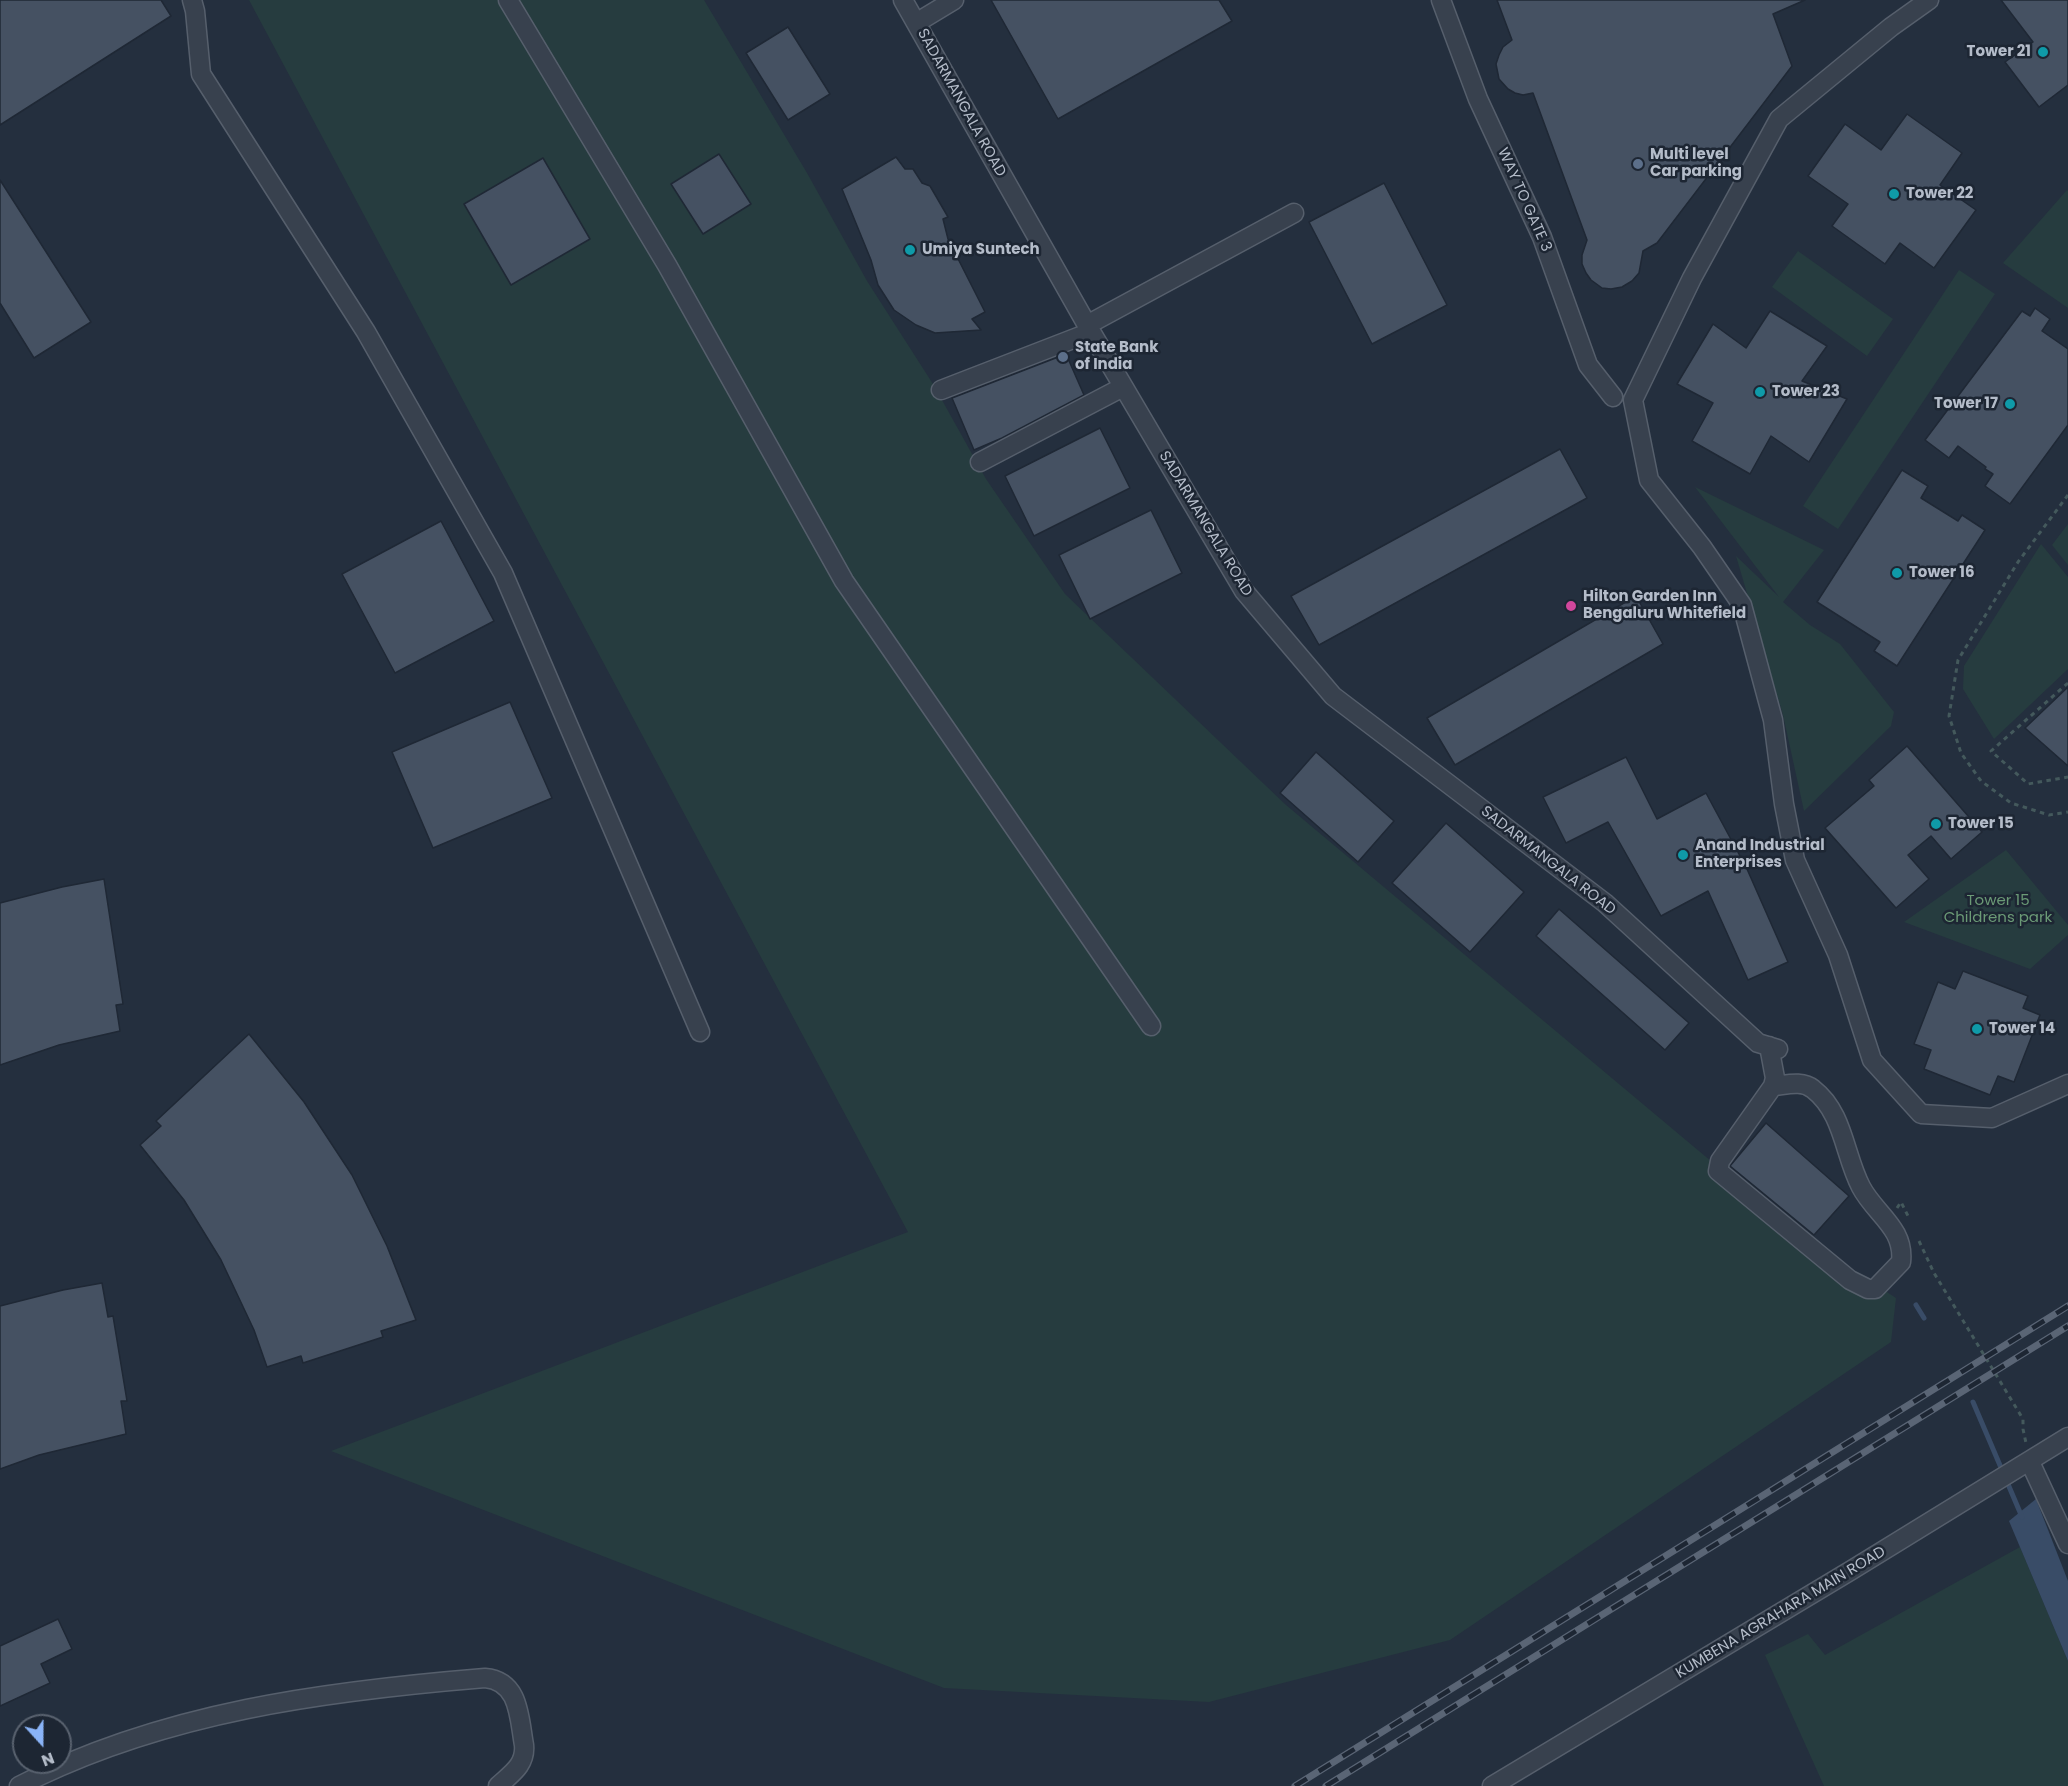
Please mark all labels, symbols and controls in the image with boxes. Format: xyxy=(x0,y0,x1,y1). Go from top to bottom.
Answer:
street label: SADARMANGALA ROAD xyxy=(913,26,1009,180)
place label: Tower 21 xyxy=(1967,43,2031,61)
marker: Tower 21 xyxy=(2036,45,2050,59)
street label: WAY TO GATE 3 xyxy=(1493,145,1555,255)
place label: Multi level Car parking xyxy=(1650,146,1742,181)
marker: Multi level Car parking xyxy=(1631,157,1645,171)
place label: Tower 22 xyxy=(1906,185,1973,203)
marker: Tower 22 xyxy=(1887,187,1901,201)
place label: Umiya Suntech xyxy=(922,241,1040,259)
marker: Umiya Suntech xyxy=(903,243,917,257)
place label: State Bank of India xyxy=(1075,339,1158,374)
marker: State Bank of India xyxy=(1056,350,1070,364)
place label: Tower 23 xyxy=(1772,383,1840,401)
marker: Tower 23 xyxy=(1753,385,1767,399)
place label: Tower 17 xyxy=(1934,395,1998,413)
marker: Tower 17 xyxy=(2003,397,2017,411)
street label: SADARMANGALA ROAD xyxy=(1154,448,1256,600)
place label: Tower 16 xyxy=(1909,564,1974,582)
marker: Tower 16 xyxy=(1890,566,1904,580)
place label: Hilton Garden Inn Bengaluru Whitefield xyxy=(1583,588,1746,623)
marker: Hilton Garden Inn Bengaluru Whitefield xyxy=(1564,599,1578,613)
street label: SADARMANGALA ROAD xyxy=(1477,803,1619,919)
place label: Tower 15 xyxy=(1948,815,2014,833)
marker: Tower 15 xyxy=(1929,817,1943,831)
place label: Anand Industrial Enterprises xyxy=(1695,837,1825,872)
marker: Anand Industrial Enterprises xyxy=(1676,848,1690,862)
park label: Tower 15 Childrens park xyxy=(1944,892,2052,927)
place label: Tower 14 xyxy=(1989,1020,2055,1038)
marker: Tower 14 xyxy=(1970,1022,1984,1036)
street label: KUMBENA AGRAHARA MAIN ROAD xyxy=(1673,1543,1889,1683)
north arrow xyxy=(12,1714,72,1774)
text: N xyxy=(38,1747,58,1772)

